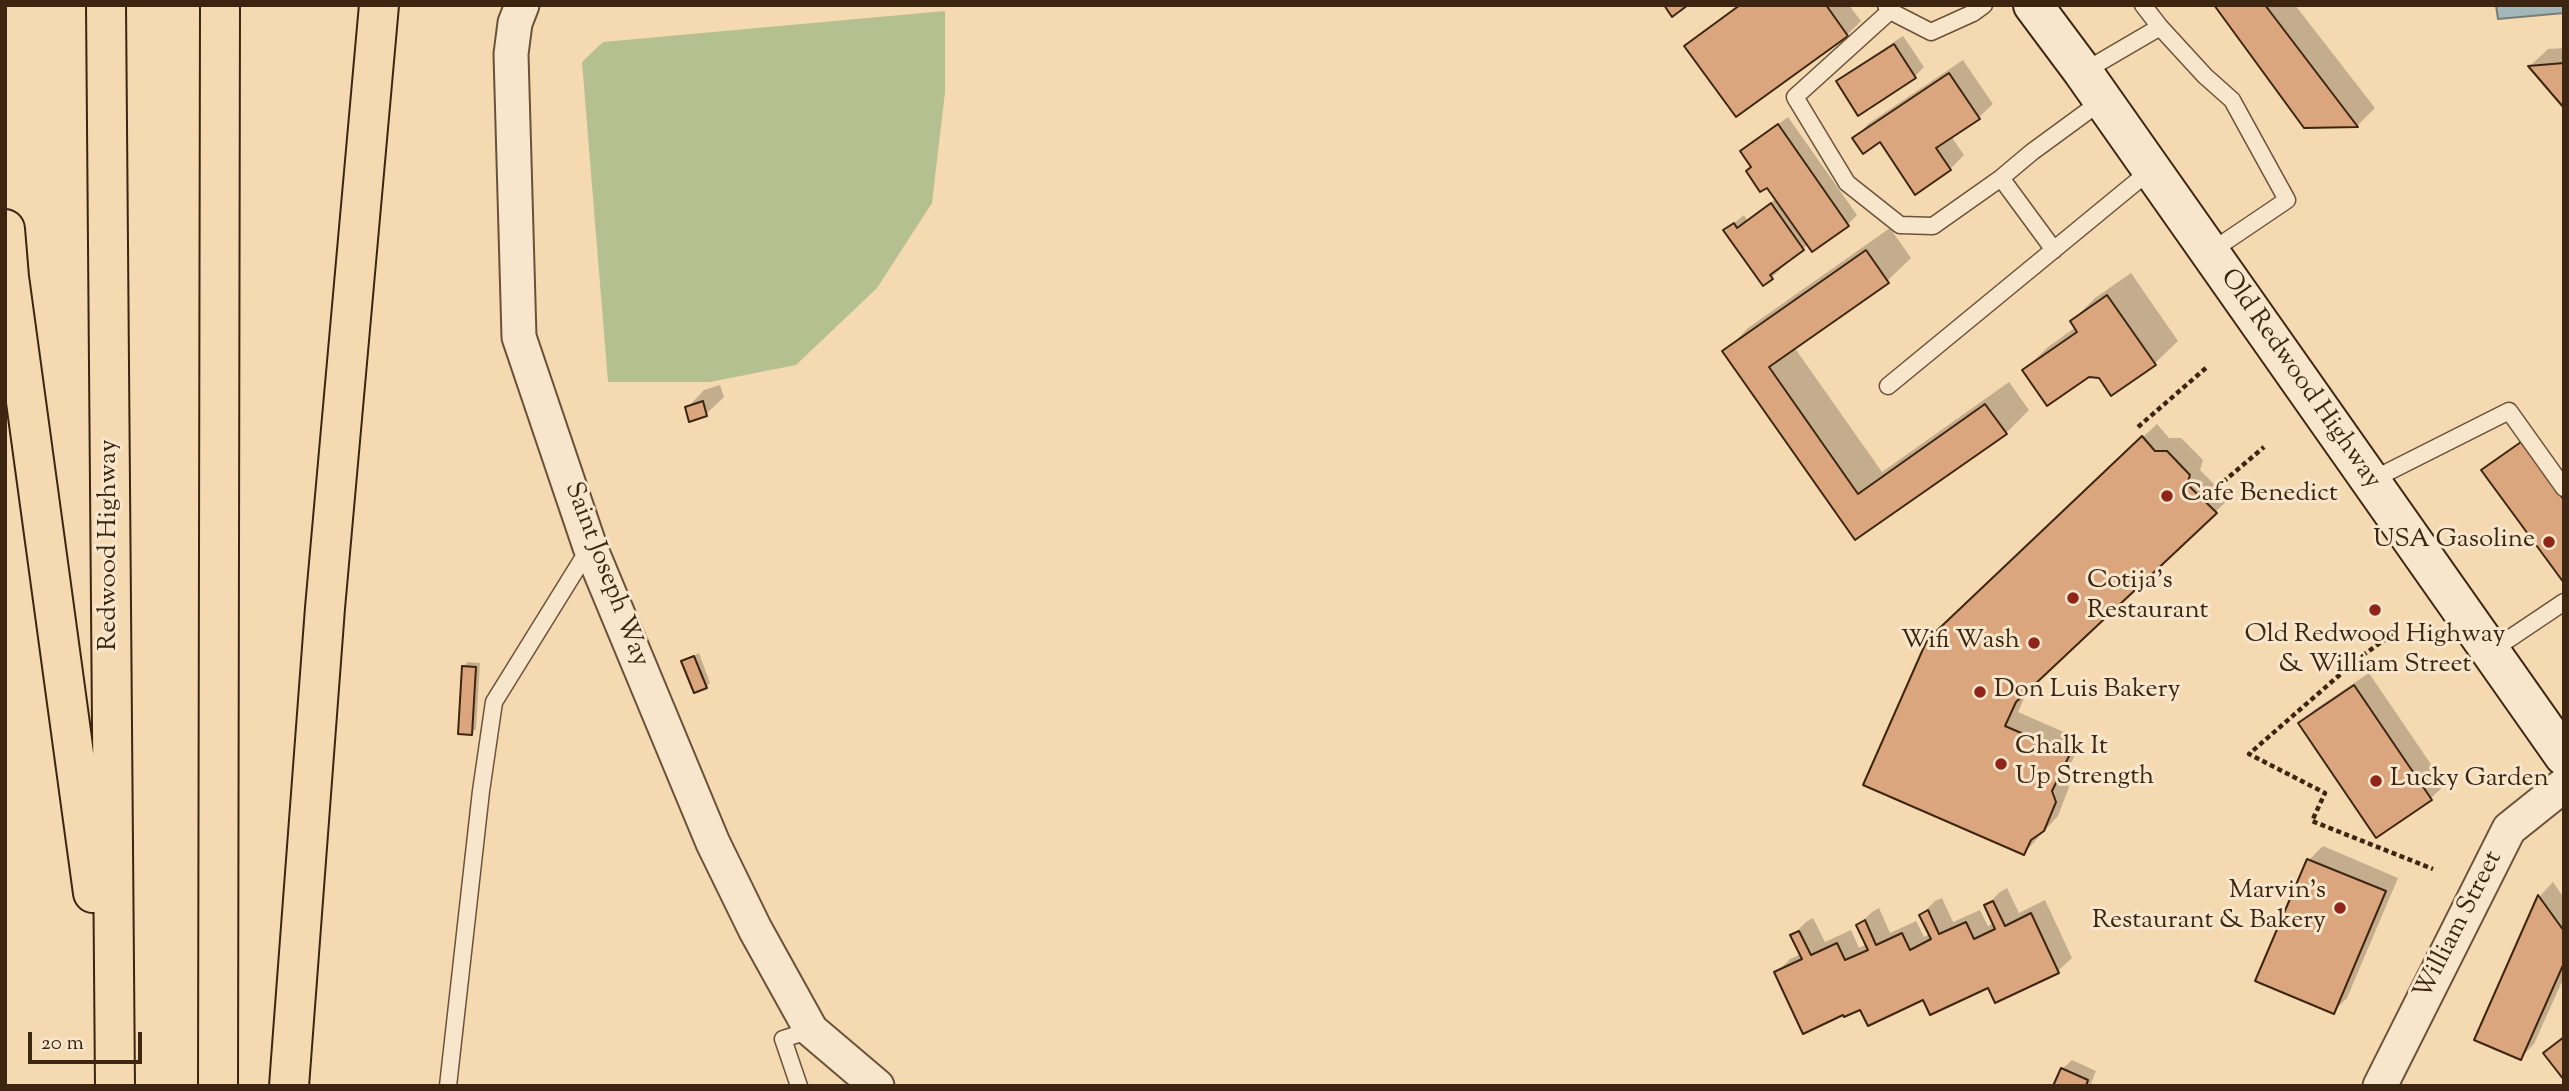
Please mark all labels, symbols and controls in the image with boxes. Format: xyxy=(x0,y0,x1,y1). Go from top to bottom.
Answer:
street label: Old Redwood Highway xyxy=(2211,264,2387,496)
street label: Redwood Highway xyxy=(95,439,127,651)
street label: Saint Joseph Way xyxy=(555,478,655,672)
place label: Cafe Benedict xyxy=(2181,480,2338,512)
marker: Cafe Benedict xyxy=(2159,488,2175,504)
place label: USA Gasoline xyxy=(2373,526,2535,558)
marker: USA Gasoline xyxy=(2541,534,2557,550)
place label: Cotija's Restaurant xyxy=(2087,567,2208,628)
marker: Cotija's Restaurant xyxy=(2065,590,2081,606)
marker: Old Redwood Highway & William Street xyxy=(2367,602,2383,618)
place label: Old Redwood Highway & William Street xyxy=(2245,621,2505,682)
place label: Wifi Wash xyxy=(1901,627,2020,659)
marker: Wifi Wash xyxy=(2026,635,2042,651)
place label: Don Luis Bakery xyxy=(1994,676,2180,708)
marker: Don Luis Bakery xyxy=(1972,684,1988,700)
place label: Chalk It Up Strength xyxy=(2015,733,2154,794)
marker: Chalk It Up Strength xyxy=(1993,756,2009,772)
place label: Lucky Garden xyxy=(2390,765,2549,797)
marker: Lucky Garden xyxy=(2368,773,2384,789)
street label: William Street xyxy=(2409,846,2511,1006)
place label: Marvin's Restaurant & Bakery xyxy=(2092,877,2326,938)
marker: Marvin's Restaurant & Bakery xyxy=(2332,900,2348,916)
scale bar xyxy=(32,1018,145,1062)
text: 20 m xyxy=(41,1029,84,1059)

